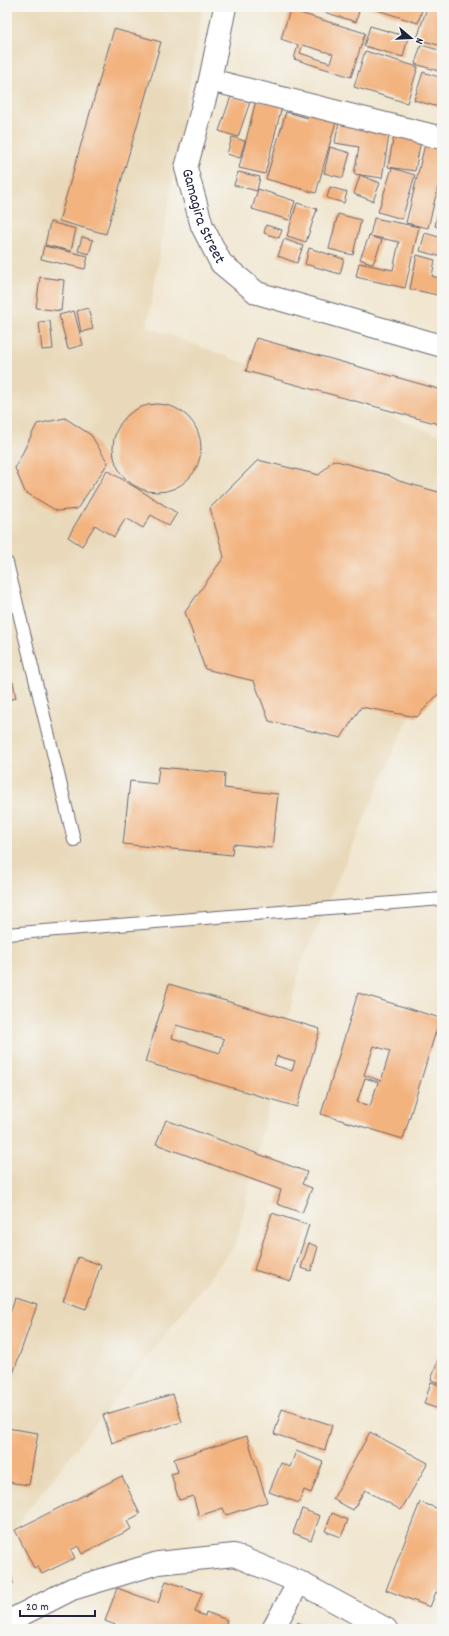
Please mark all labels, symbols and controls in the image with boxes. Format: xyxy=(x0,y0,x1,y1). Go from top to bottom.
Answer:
north arrow xyxy=(391,18,431,58)
text: N xyxy=(410,35,427,46)
street label: Gamagira Street xyxy=(175,166,231,268)
scale bar xyxy=(20,1592,95,1618)
text: 20 m xyxy=(26,1599,49,1616)

